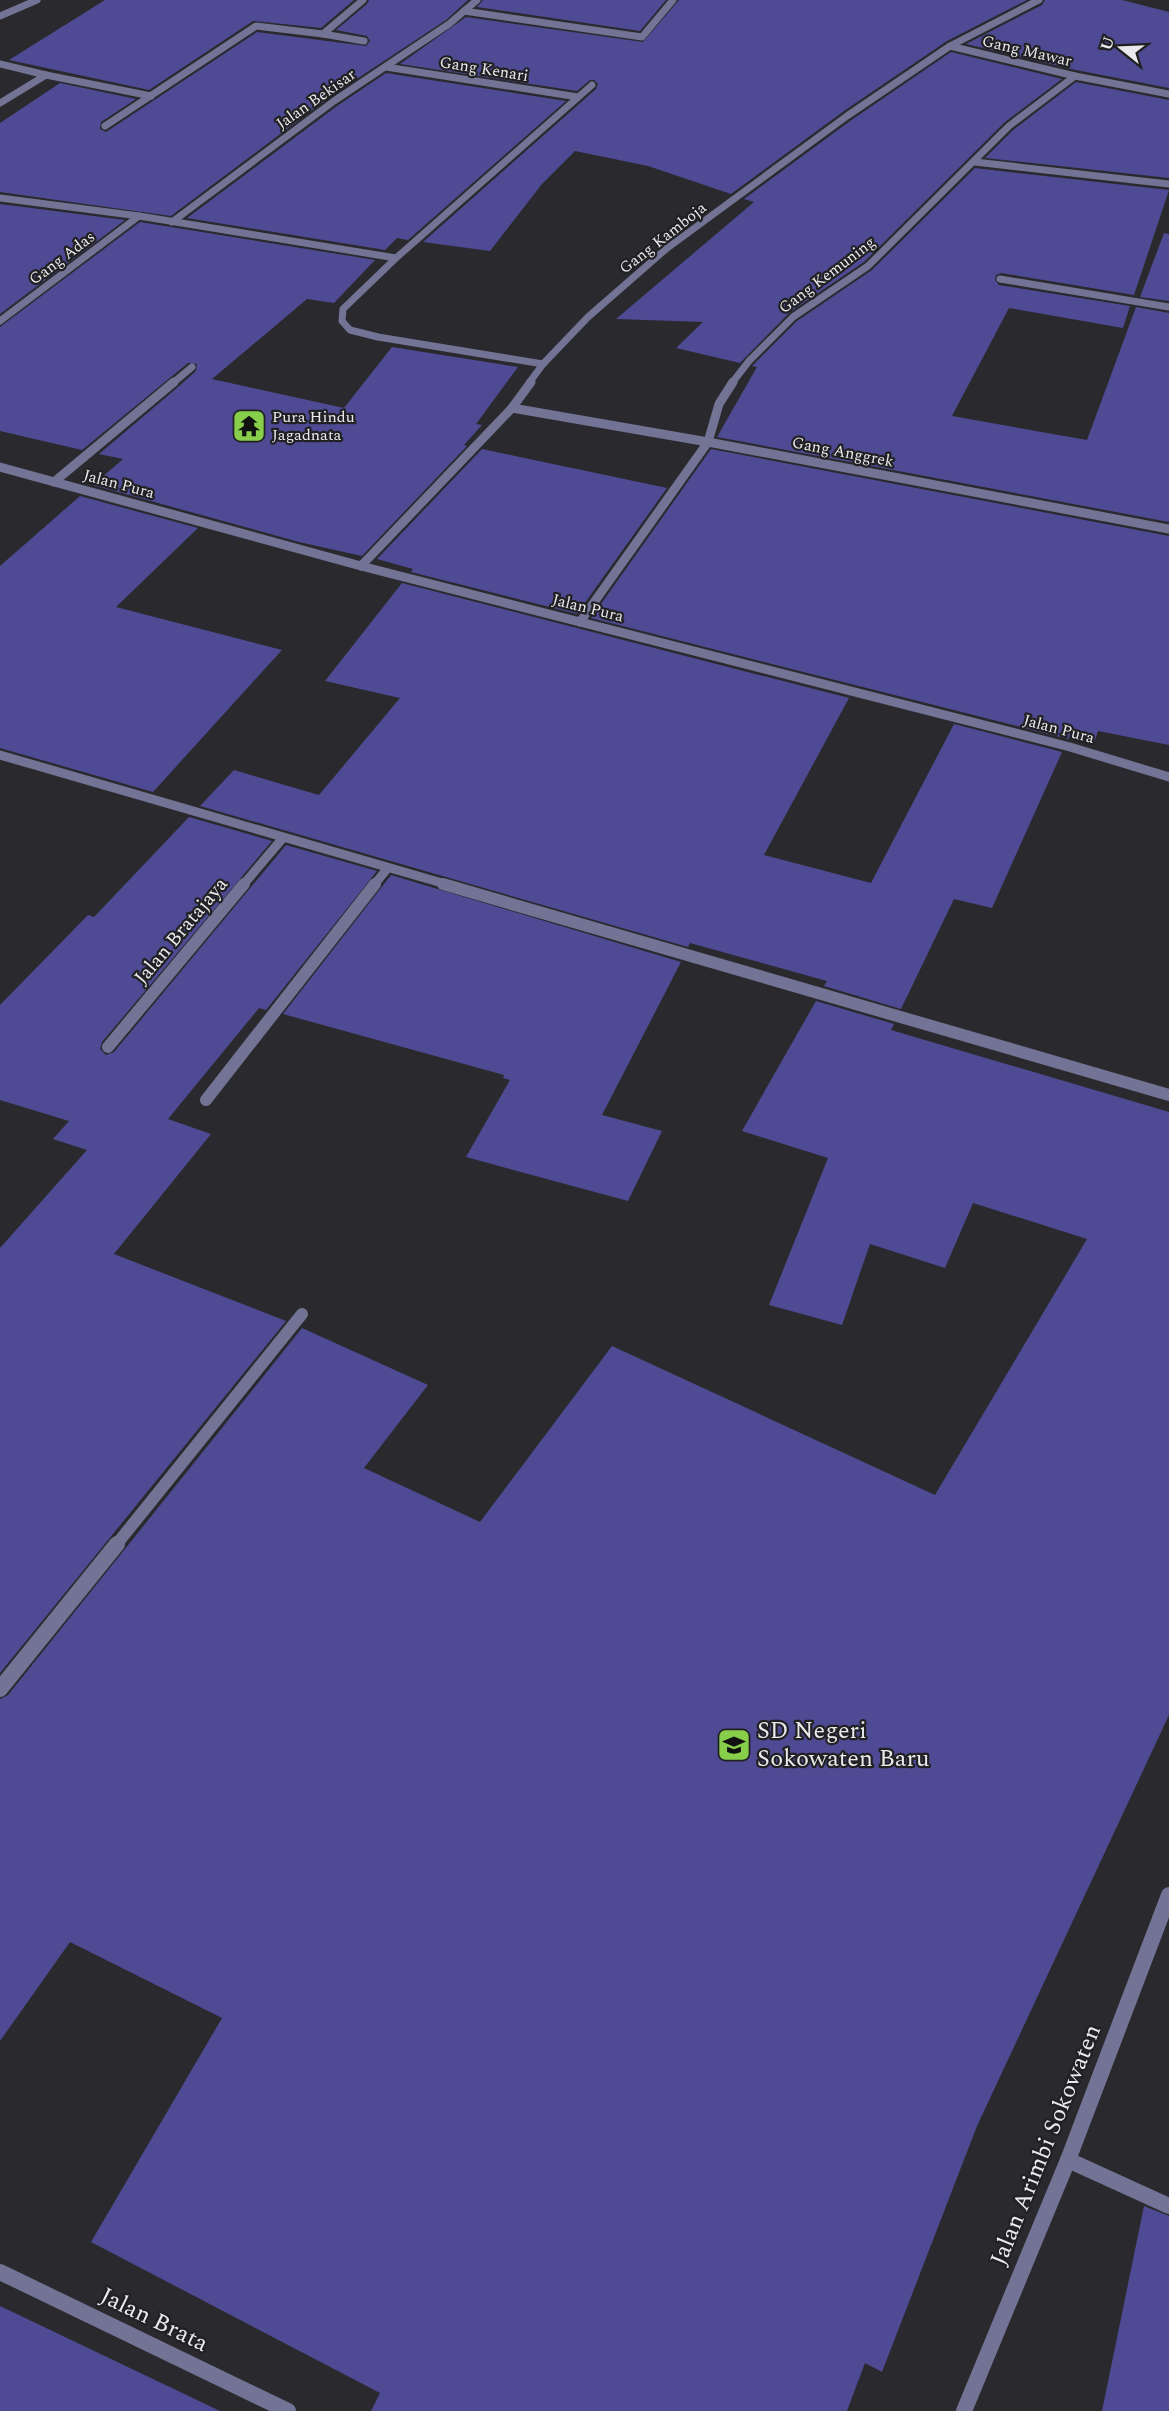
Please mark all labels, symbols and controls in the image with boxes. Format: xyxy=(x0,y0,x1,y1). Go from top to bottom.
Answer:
north arrow xyxy=(1091,18,1151,78)
street label: Gang Mawar xyxy=(980,29,1074,73)
text: U xyxy=(1094,34,1121,54)
street label: Gang Kenari xyxy=(438,50,530,88)
street label: Jalan Bekisar xyxy=(271,63,361,135)
street label: Gang Kamboja xyxy=(614,196,712,280)
street label: Gang Adas xyxy=(24,225,100,291)
street label: Gang Kemuning xyxy=(773,231,881,319)
place label: Pura Hindu Jagadnata xyxy=(272,405,355,447)
temple icon: Pura Hindu Jagadnata xyxy=(231,408,267,444)
street label: Gang Anggrek xyxy=(790,430,896,474)
street label: Jalan Pura xyxy=(81,463,157,505)
street label: Jalan Pura xyxy=(550,588,626,628)
street label: Jalan Pura xyxy=(1021,708,1097,750)
street label: Jalan Bratajaya xyxy=(127,870,235,991)
place label: SD Negeri Sokowaten Baru xyxy=(757,1713,929,1777)
school or university icon: SD Negeri Sokowaten Baru xyxy=(716,1727,752,1763)
street label: Jalan Arimbi Sokowaten xyxy=(981,2019,1111,2271)
street label: Jalan Brata xyxy=(94,2278,215,2362)

